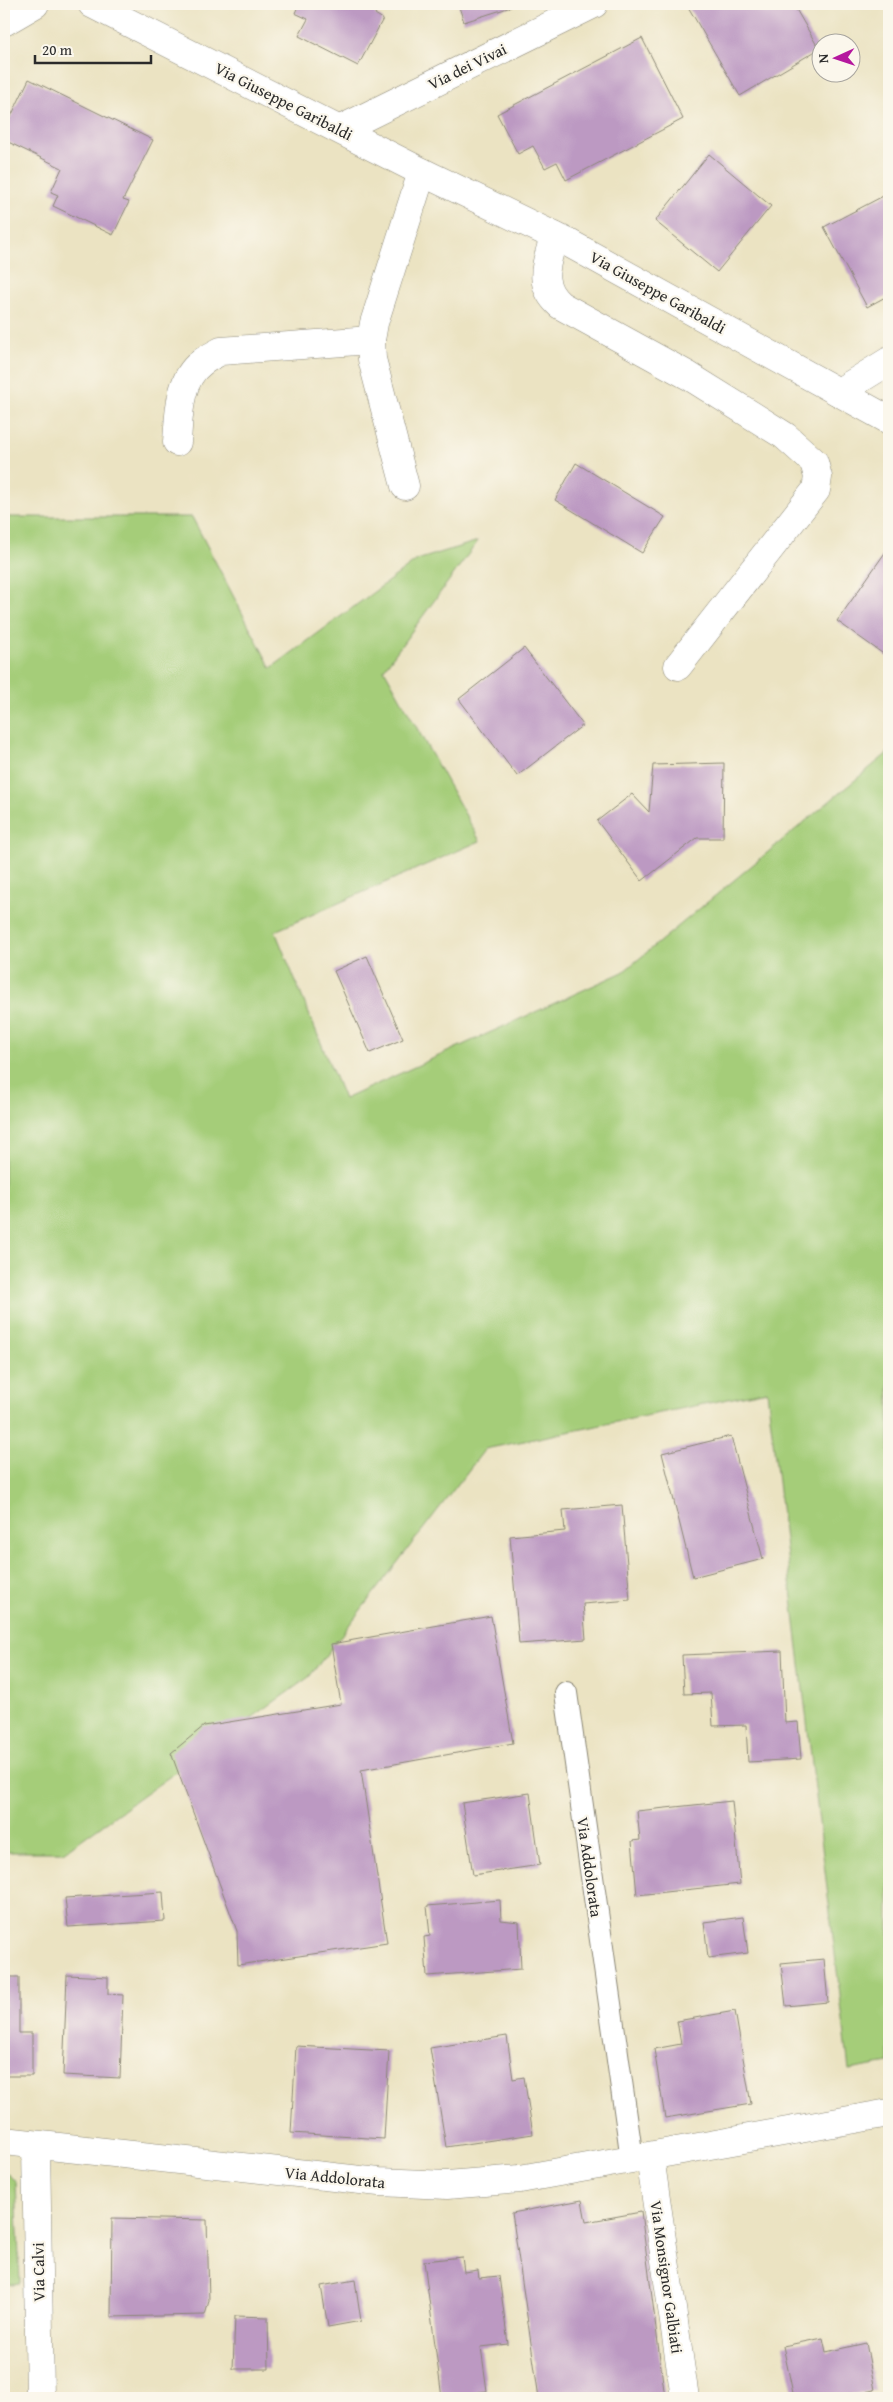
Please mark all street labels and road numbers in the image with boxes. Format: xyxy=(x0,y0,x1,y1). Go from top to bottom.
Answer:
street label: Via dei Vivai xyxy=(424,36,511,95)
street label: Via Giuseppe Garibaldi xyxy=(211,56,358,146)
street label: Via Giuseppe Garibaldi xyxy=(586,245,731,340)
street label: Via Addolorata xyxy=(571,1815,609,1919)
street label: Via Addolorata xyxy=(284,2160,387,2194)
street label: Via Monsignor Galbiati xyxy=(644,2199,690,2356)
street label: Via Calvi xyxy=(25,2242,51,2302)

